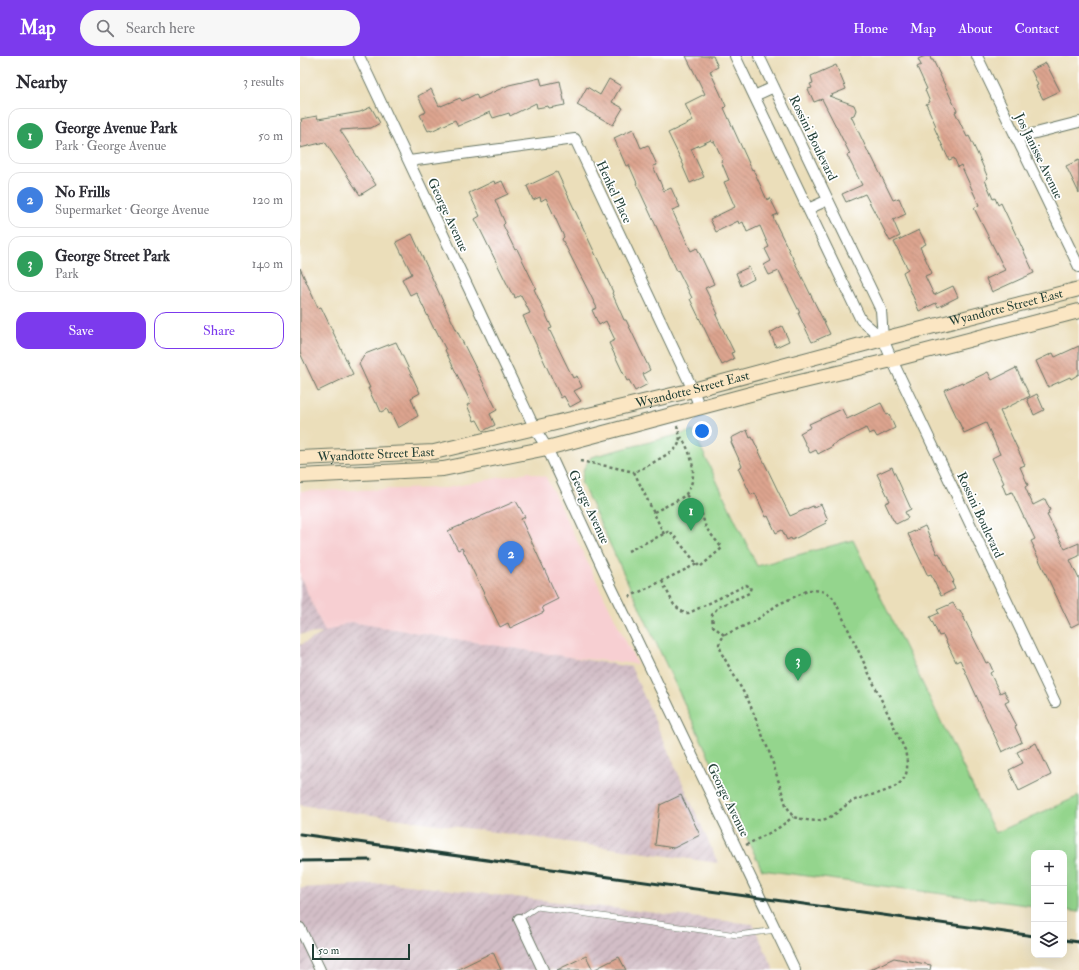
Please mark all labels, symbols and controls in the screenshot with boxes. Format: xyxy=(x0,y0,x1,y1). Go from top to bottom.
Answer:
search box xyxy=(80,10,360,46)
text: Map xyxy=(20,16,56,40)
icon: search xyxy=(94,17,116,39)
text: Search here xyxy=(126,19,195,38)
text: Home xyxy=(853,20,888,37)
text: Map xyxy=(910,20,936,37)
text: About xyxy=(958,20,992,37)
text: Contact xyxy=(1014,20,1059,37)
text: Nearby xyxy=(16,72,67,93)
text: 3 results xyxy=(243,74,284,90)
street label: Rossini Boulevard xyxy=(785,93,841,184)
street label: Jos Janisse Avenue xyxy=(1011,109,1067,202)
text: George Avenue Park xyxy=(55,119,177,138)
text: 1 xyxy=(28,128,32,144)
text: 50 m xyxy=(258,128,283,144)
text: Park · George Avenue xyxy=(55,138,166,154)
street label: Henkel Place xyxy=(593,158,636,226)
street label: George Avenue xyxy=(424,176,472,255)
text: No Frills xyxy=(55,183,110,202)
text: 2 xyxy=(27,192,33,208)
text: 120 m xyxy=(252,192,283,208)
text: Supermarket · George Avenue xyxy=(55,202,209,218)
text: George Street Park xyxy=(55,247,170,266)
text: 3 xyxy=(28,256,33,272)
text: 140 m xyxy=(252,256,283,272)
text: Park xyxy=(55,266,79,282)
street label: Wyandotte Street East xyxy=(946,285,1065,330)
button: Save xyxy=(16,312,146,349)
button: Share xyxy=(154,312,284,349)
street label: Wyandotte Street East xyxy=(633,367,751,412)
your location xyxy=(692,421,712,441)
street label: Wyandotte Street East xyxy=(316,444,435,466)
street label: George Avenue xyxy=(565,468,613,547)
street label: Rossini Boulevard xyxy=(953,469,1007,561)
pin: 1 xyxy=(678,498,704,531)
pin: 2 xyxy=(498,541,524,574)
pin: 3 xyxy=(785,648,811,681)
street label: George Avenue xyxy=(703,761,753,840)
map controls xyxy=(1031,850,1067,958)
button: + xyxy=(1031,850,1067,886)
button: − xyxy=(1031,886,1067,922)
button: layers xyxy=(1031,922,1067,958)
scale bar xyxy=(312,942,410,961)
text: 50 m xyxy=(318,944,339,957)

